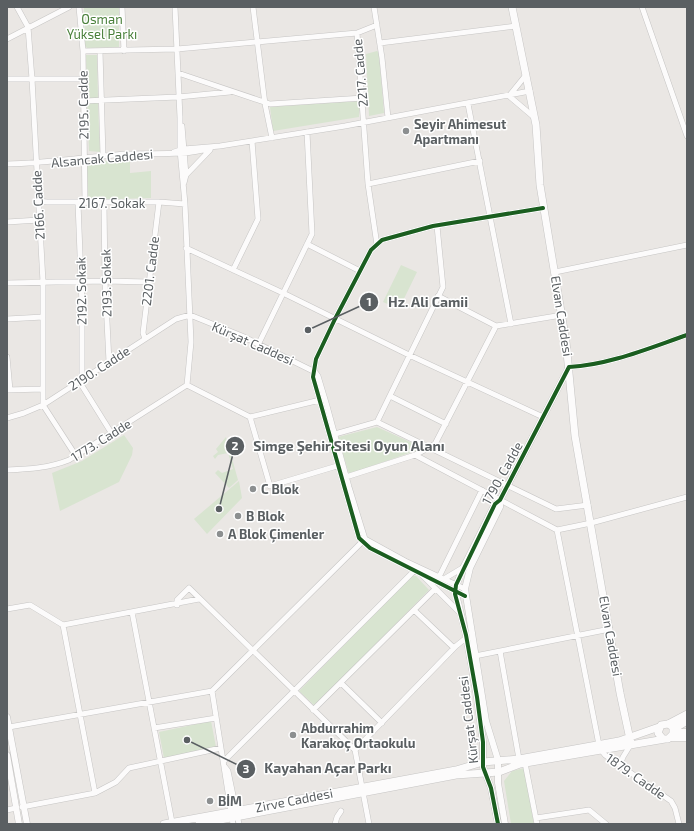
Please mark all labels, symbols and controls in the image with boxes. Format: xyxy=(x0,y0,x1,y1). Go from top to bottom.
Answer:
park label: Osman Yüksel Parkı xyxy=(67,11,137,42)
street label: 2217. Cadde xyxy=(349,38,371,108)
street label: 2195. Cadde xyxy=(74,70,92,140)
place label: Seyir Ahimesut Apartmanı xyxy=(414,116,507,147)
marker: Seyir Ahimesut Apartmanı xyxy=(401,126,411,136)
street label: Alsancak Caddesi xyxy=(50,146,154,170)
street label: 2166. Cadde xyxy=(28,170,48,240)
street label: 2167. Sokak xyxy=(79,195,146,211)
street label: 2201. Cadde xyxy=(138,235,162,307)
street label: 2193. Sokak xyxy=(97,248,115,317)
street label: 2192. Sokak xyxy=(72,256,90,325)
street label: Elvan Caddesi xyxy=(548,274,576,358)
callout: Hz. Ali Camii xyxy=(359,289,476,315)
text: Hz. Ali Camii xyxy=(388,293,468,310)
text: 1 xyxy=(366,294,372,308)
street label: Kürşat Caddesi xyxy=(209,318,296,369)
street label: 2190. Cadde xyxy=(65,342,133,394)
street label: 1773. Cadde xyxy=(68,415,134,465)
callout: Simge Şehir Sitesi Oyun Alanı xyxy=(225,433,453,459)
text: Simge Şehir Sitesi Oyun Alanı xyxy=(253,437,445,455)
text: 2 xyxy=(232,438,239,452)
street label: 1790. Cadde xyxy=(478,439,526,507)
place label: C Blok xyxy=(261,481,300,497)
marker: C Blok xyxy=(248,484,258,494)
place label: B Blok xyxy=(246,508,285,524)
marker: B Blok xyxy=(233,511,243,521)
place label: A Blok Çimenler xyxy=(228,526,325,543)
marker: A Blok Çimenler xyxy=(215,529,225,539)
street label: Elvan Caddesi xyxy=(596,594,626,678)
street label: Kürşat Caddesi xyxy=(455,675,482,765)
place label: Abdurrahim Karakoç Ortaokulu xyxy=(301,720,416,752)
marker: Abdurrahim Karakoç Ortaokulu xyxy=(288,730,298,740)
street label: 1879. Cadde xyxy=(603,750,669,802)
callout: Kayahan Açar Parkı xyxy=(236,756,400,782)
text: Kayahan Açar Parkı xyxy=(264,759,392,777)
text: 3 xyxy=(243,761,250,775)
street label: Zirve Caddesi xyxy=(254,785,334,815)
place label: BİM xyxy=(218,793,242,809)
marker: BİM xyxy=(205,796,215,806)

